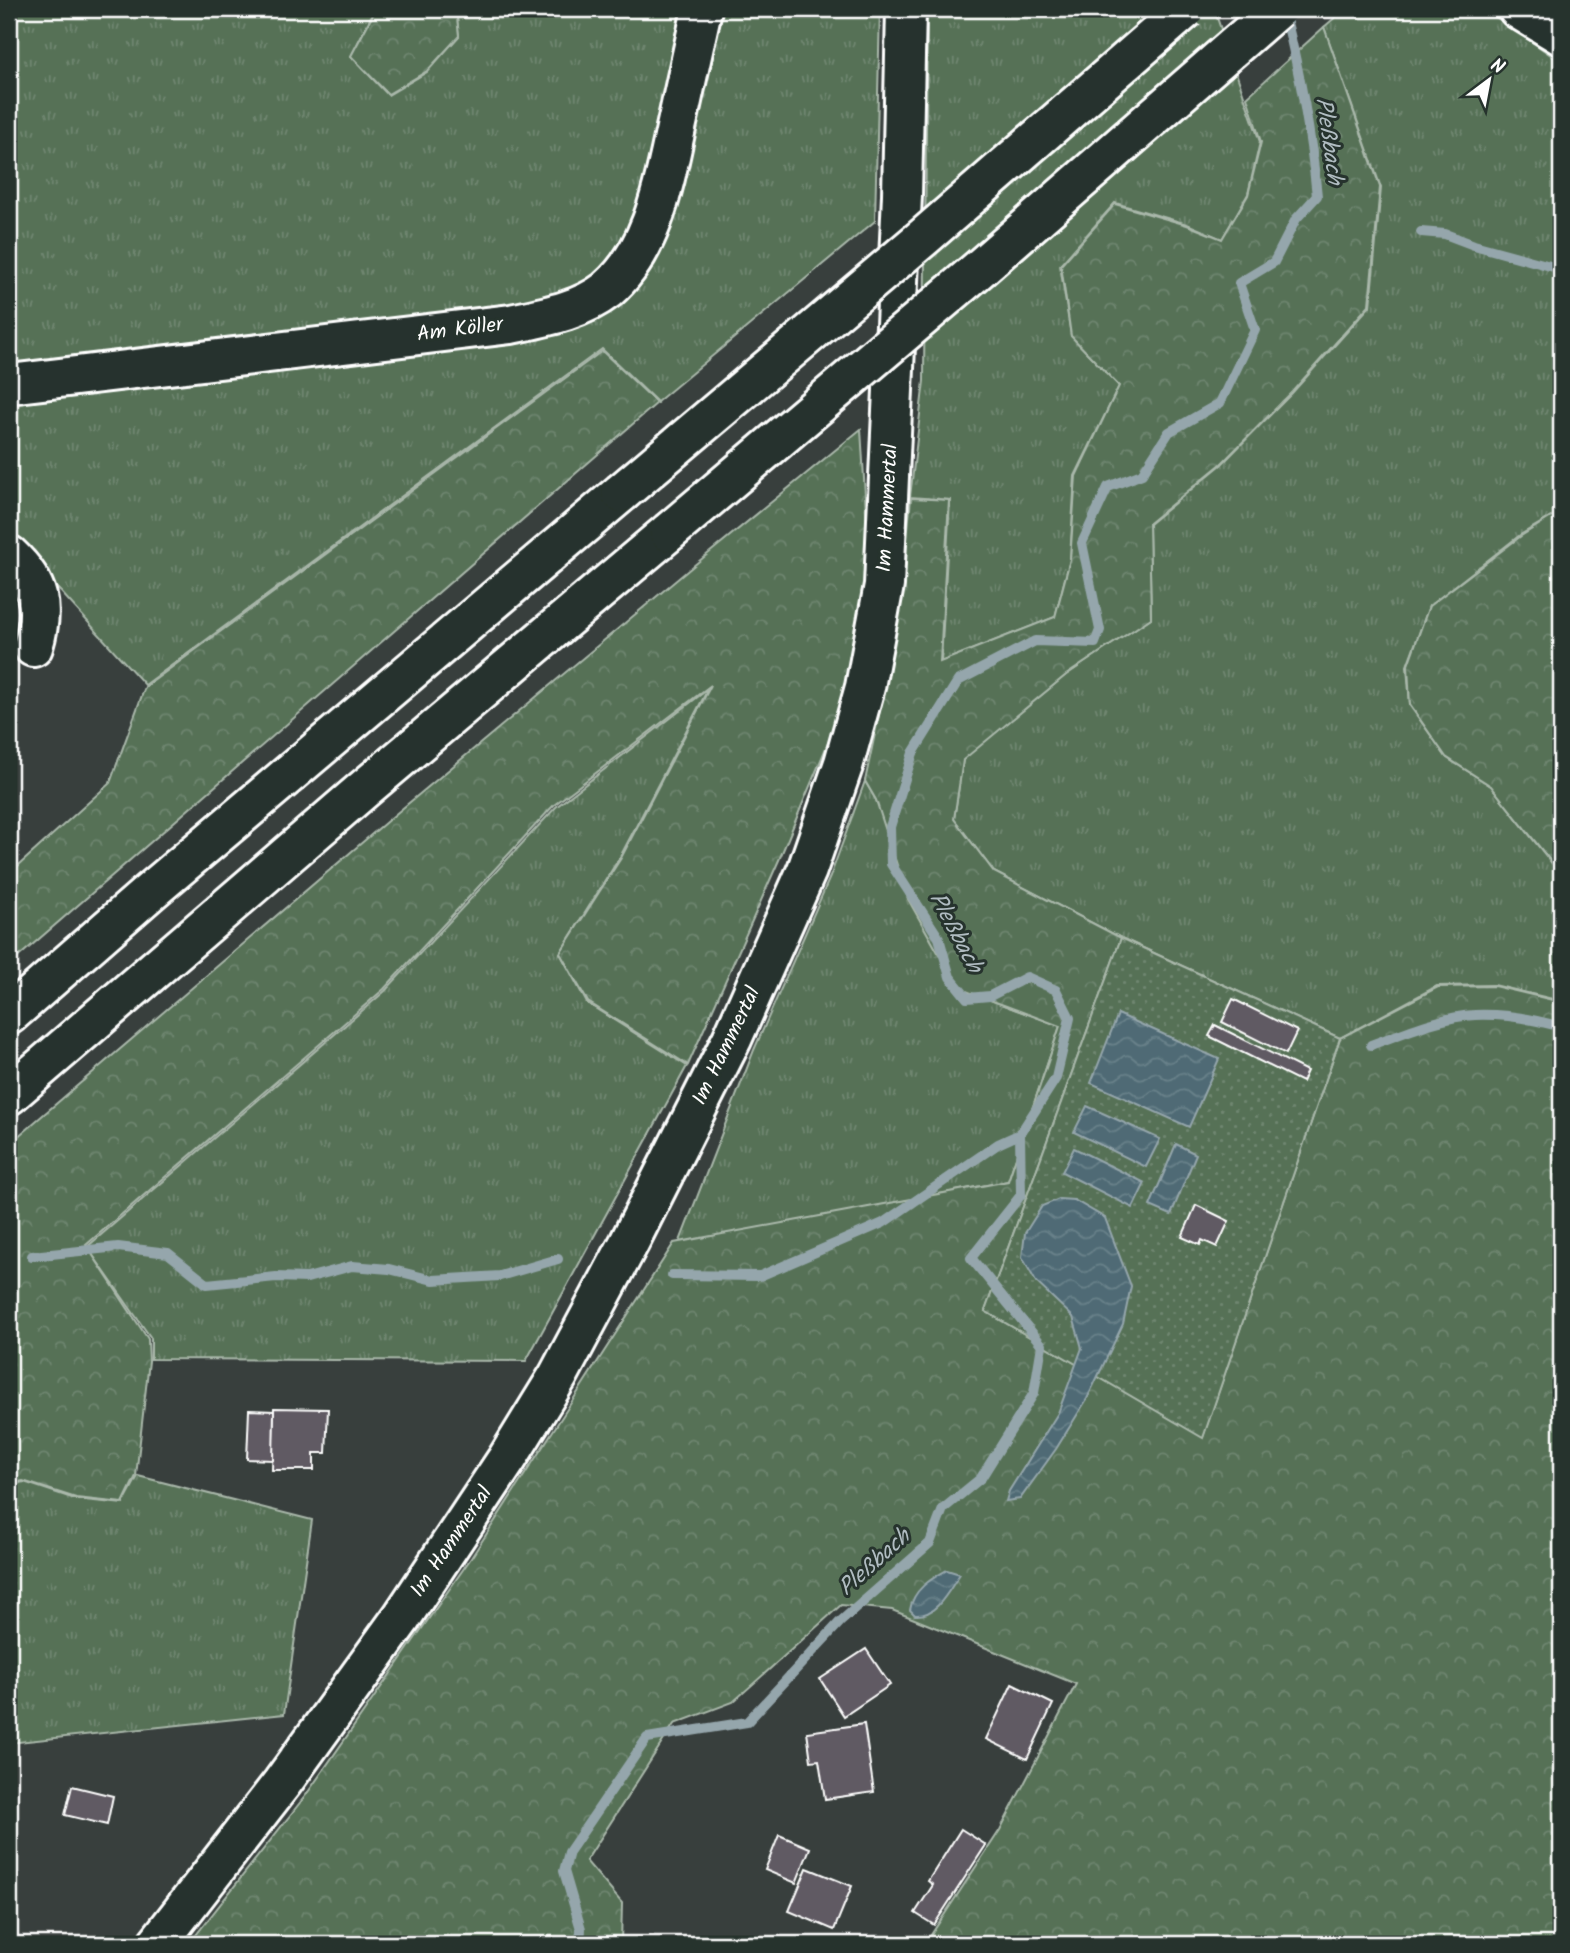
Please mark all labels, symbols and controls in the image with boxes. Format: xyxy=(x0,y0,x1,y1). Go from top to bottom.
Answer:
north arrow xyxy=(1454,46,1524,116)
text: N xyxy=(1484,51,1510,83)
water label: Pleßbach xyxy=(1304,95,1352,188)
street label: Am Köller xyxy=(415,308,506,352)
street label: Im Hammertal xyxy=(868,443,908,573)
water label: Pleßbach xyxy=(919,886,992,981)
street label: Im Hammertal xyxy=(684,981,770,1111)
street label: Im Hammertal xyxy=(402,1479,502,1605)
water label: Pleßbach xyxy=(830,1519,921,1606)

